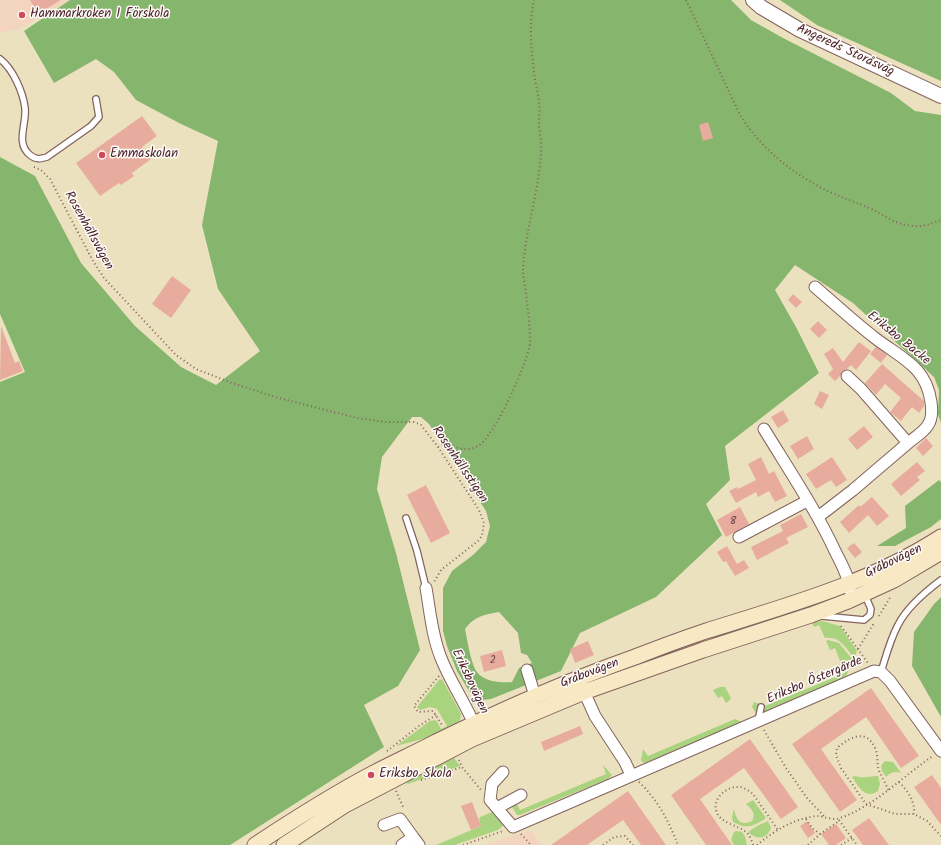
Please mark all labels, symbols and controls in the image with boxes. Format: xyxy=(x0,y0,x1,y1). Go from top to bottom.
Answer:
place label: Hammarkroken 1 Förskola xyxy=(30,7,169,23)
marker: Hammarkroken 1 Förskola xyxy=(17,10,27,20)
street label: Angereds Storåsväg xyxy=(794,22,896,80)
place label: Emmaskolan xyxy=(110,147,178,163)
marker: Emmaskolan xyxy=(97,150,107,160)
street label: Rosenhällsvägen xyxy=(60,189,116,273)
street label: Eriksbo Backe xyxy=(863,309,933,369)
street label: Rosenhällsstigen xyxy=(428,424,490,506)
house number: 8 xyxy=(730,515,736,529)
street label: Gråbovägen xyxy=(863,541,925,583)
street label: Eriksbovägen xyxy=(447,647,491,717)
house number: 2 xyxy=(490,654,496,668)
street label: Eriksbo Östergärde xyxy=(765,654,865,708)
street label: Gråbovägen xyxy=(558,656,622,692)
place label: Eriksbo Skola xyxy=(379,767,452,783)
marker: Eriksbo Skola xyxy=(366,770,376,780)

